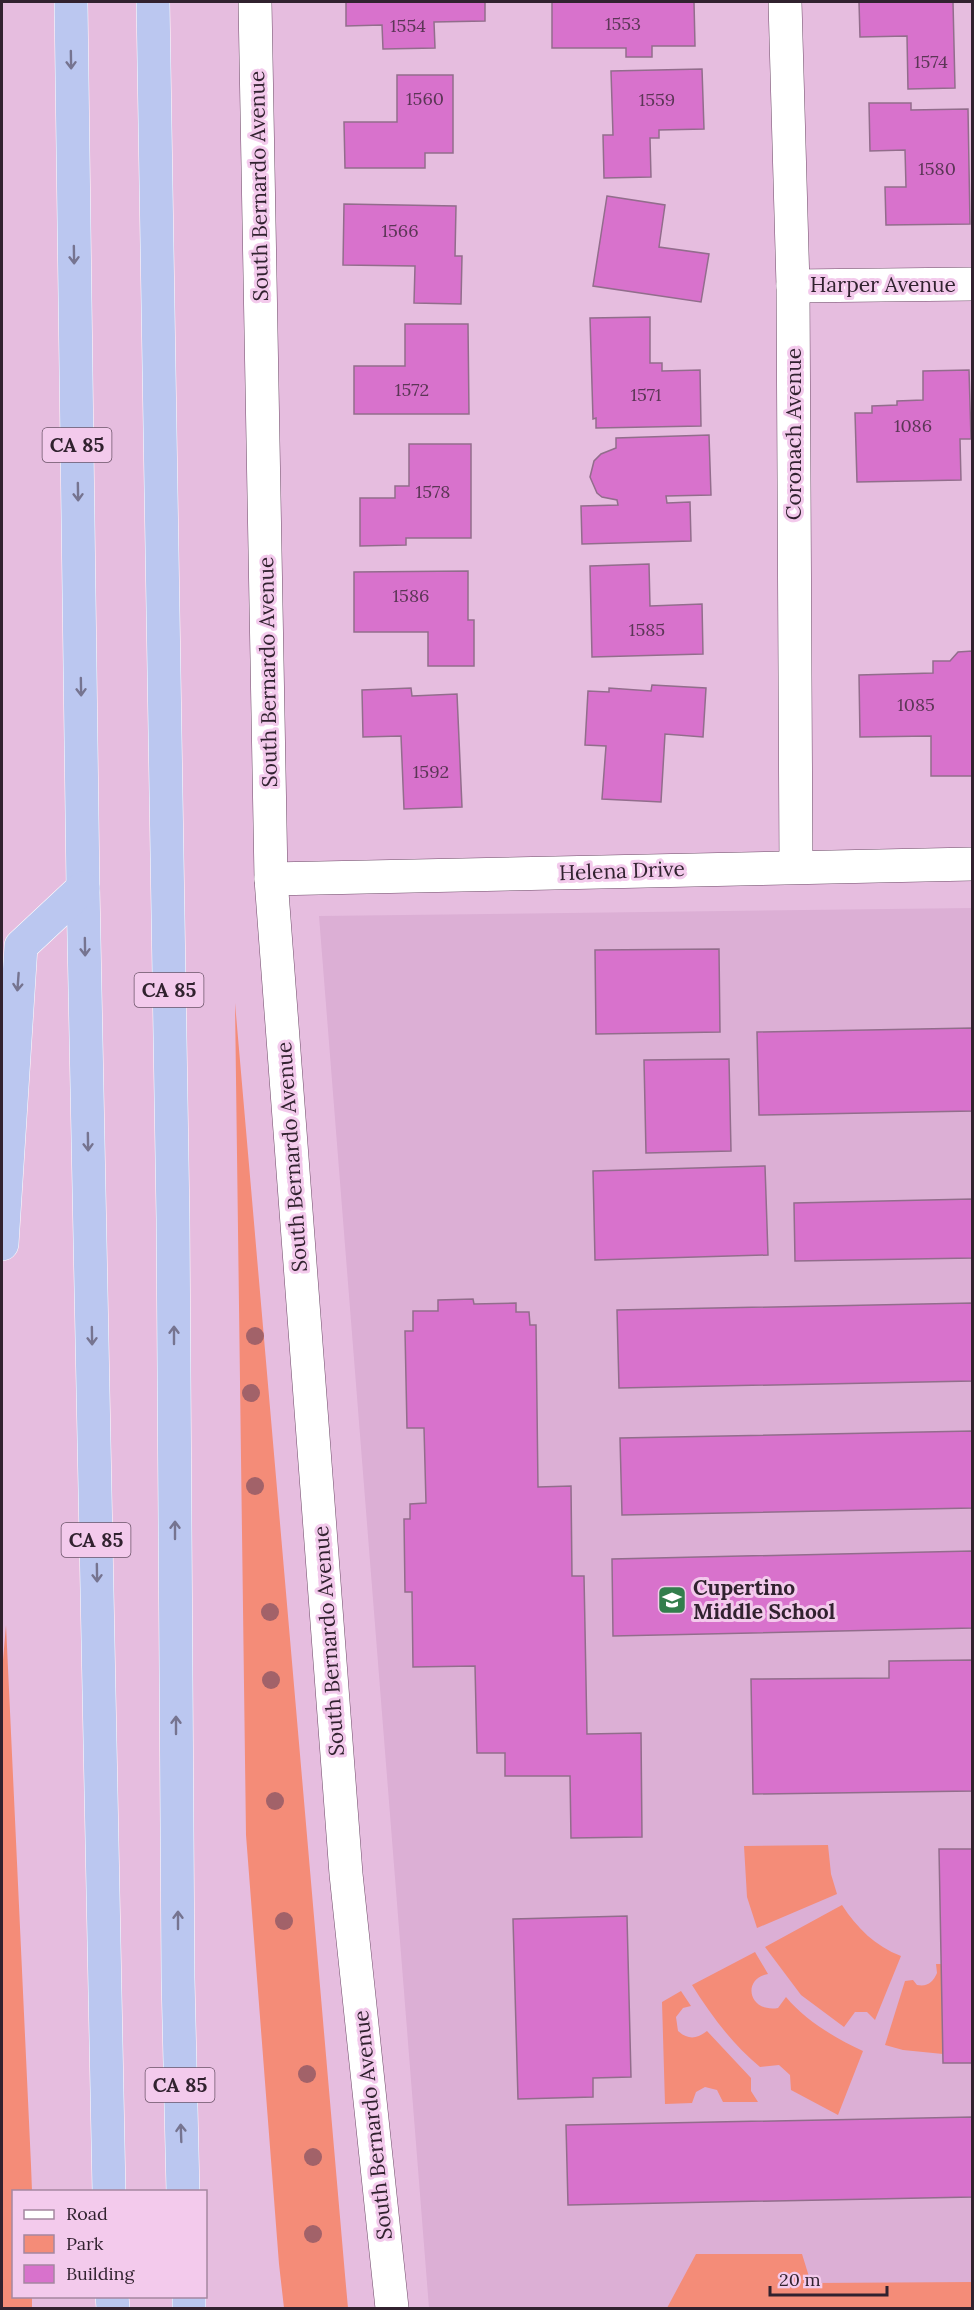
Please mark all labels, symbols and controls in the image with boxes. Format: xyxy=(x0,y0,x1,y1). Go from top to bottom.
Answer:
house number: 1553 xyxy=(605,12,641,35)
house number: 1554 xyxy=(390,14,426,37)
one-way arrow xyxy=(66,49,77,69)
house number: 1574 xyxy=(914,50,948,73)
street label: South Bernardo Avenue xyxy=(243,70,274,302)
house number: 1560 xyxy=(406,87,444,110)
house number: 1559 xyxy=(639,88,675,111)
house number: 1580 xyxy=(918,157,956,180)
house number: 1566 xyxy=(381,219,419,242)
one-way arrow xyxy=(68,244,80,264)
street label: Harper Avenue xyxy=(810,271,956,298)
street label: Coronach Avenue xyxy=(780,348,807,520)
house number: 1572 xyxy=(395,378,429,401)
house number: 1571 xyxy=(630,383,662,406)
house number: 1086 xyxy=(894,414,932,437)
road number: CA 85 xyxy=(42,428,112,462)
house number: 1578 xyxy=(416,480,450,503)
one-way arrow xyxy=(72,481,84,501)
street label: South Bernardo Avenue xyxy=(252,556,283,788)
house number: 1586 xyxy=(393,584,429,607)
house number: 1585 xyxy=(629,618,665,641)
one-way arrow xyxy=(75,676,86,696)
house number: 1085 xyxy=(897,693,935,716)
house number: 1592 xyxy=(413,760,449,783)
street label: Helena Drive xyxy=(559,855,685,886)
one-way arrow xyxy=(79,936,90,956)
one-way arrow xyxy=(13,972,24,992)
road number: CA 85 xyxy=(134,973,204,1007)
street label: South Bernardo Avenue xyxy=(270,1041,313,1273)
one-way arrow xyxy=(82,1131,94,1151)
one-way arrow xyxy=(168,1325,180,1345)
one-way arrow xyxy=(86,1326,98,1346)
one-way arrow xyxy=(169,1520,181,1540)
road number: CA 85 xyxy=(62,1523,130,1557)
street label: South Bernardo Avenue xyxy=(307,1525,350,1757)
one-way arrow xyxy=(91,1563,102,1583)
place label: Cupertino Middle School xyxy=(693,1574,836,1625)
school or university icon: Cupertino Middle School xyxy=(656,1584,688,1616)
one-way arrow xyxy=(171,1715,182,1735)
one-way arrow xyxy=(172,1910,184,1930)
street label: South Bernardo Avenue xyxy=(347,2009,398,2241)
road number: CA 85 xyxy=(146,2068,214,2102)
one-way arrow xyxy=(175,2124,187,2144)
legend xyxy=(12,2190,207,2298)
text: Road xyxy=(66,2202,108,2225)
text: Park xyxy=(66,2232,104,2255)
scale bar xyxy=(770,2259,887,2297)
text: Building xyxy=(66,2262,136,2285)
text: 20 m xyxy=(779,2268,821,2291)

